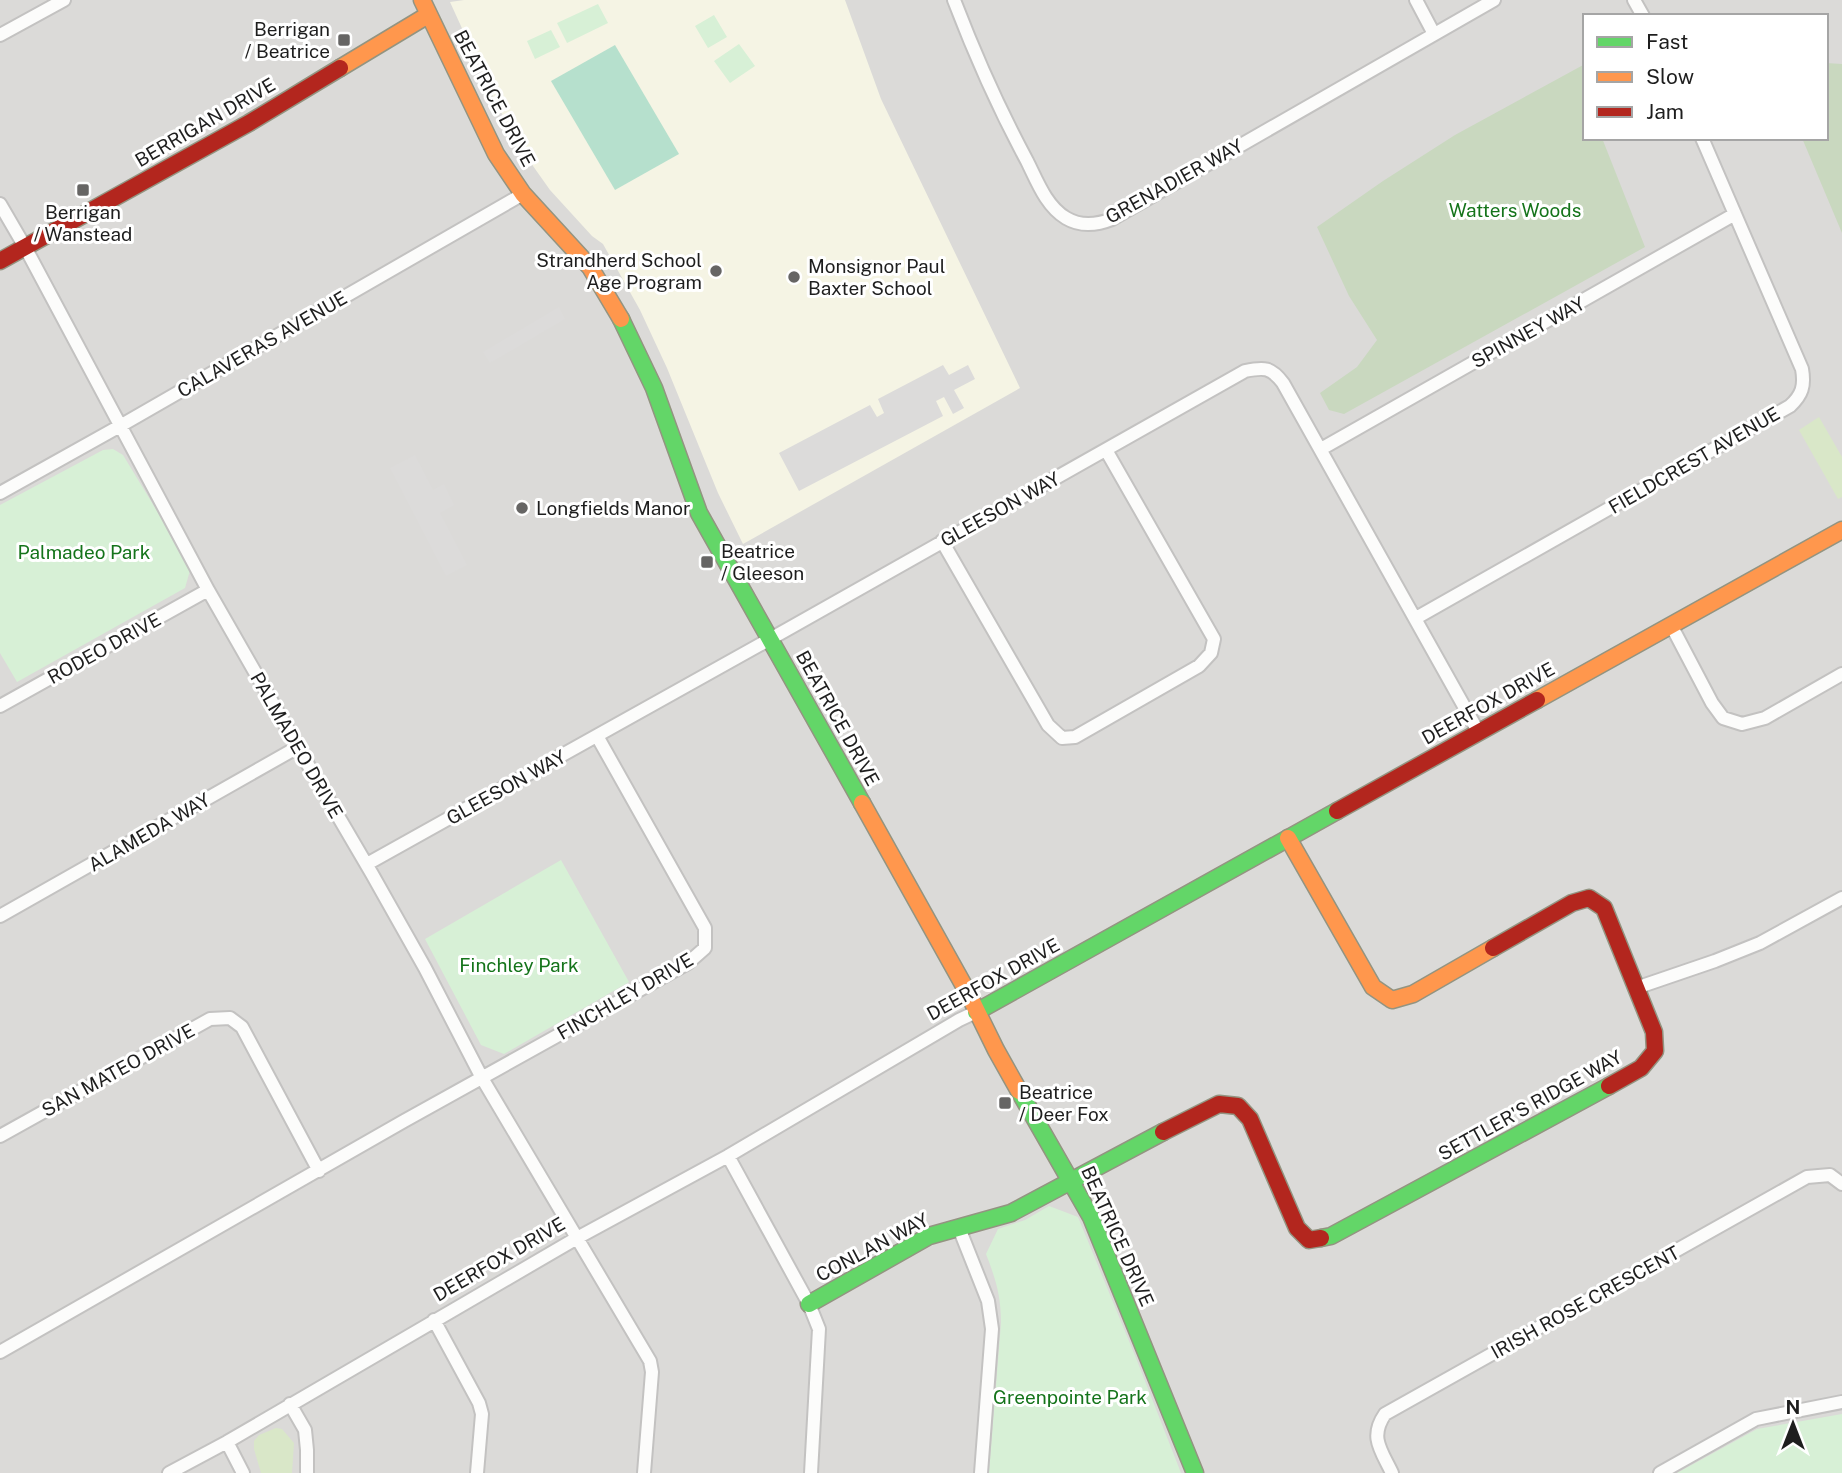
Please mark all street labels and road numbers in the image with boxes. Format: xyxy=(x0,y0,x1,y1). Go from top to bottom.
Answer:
street label: BEATRICE DRIVE xyxy=(450,26,540,170)
street label: BERRIGAN DRIVE xyxy=(131,73,279,171)
street label: GRENADIER WAY xyxy=(1102,134,1247,228)
street label: CALAVERAS AVENUE xyxy=(173,286,351,402)
street label: SPINNEY WAY xyxy=(1468,292,1589,372)
street label: FIELDCREST AVENUE xyxy=(1604,402,1784,518)
street label: GLEESON WAY xyxy=(936,467,1064,551)
street label: RODEO DRIVE xyxy=(44,608,164,688)
street label: BEATRICE DRIVE xyxy=(792,646,884,790)
street label: DEERFOX DRIVE xyxy=(1418,657,1558,749)
street label: PALMADEO DRIVE xyxy=(246,668,348,822)
street label: GLEESON WAY xyxy=(442,745,570,829)
street label: ALAMEDA WAY xyxy=(84,788,214,876)
street label: DEERFOX DRIVE xyxy=(923,933,1063,1025)
street label: FINCHLEY DRIVE xyxy=(553,948,697,1044)
street label: SAN MATEO DRIVE xyxy=(38,1019,198,1121)
street label: SETTLER'S RIDGE WAY xyxy=(1434,1045,1626,1165)
street label: BEATRICE DRIVE xyxy=(1077,1162,1159,1310)
street label: CONLAN WAY xyxy=(812,1208,932,1286)
street label: DEERFOX DRIVE xyxy=(429,1212,569,1306)
street label: IRISH ROSE CRESCENT xyxy=(1487,1241,1683,1363)

